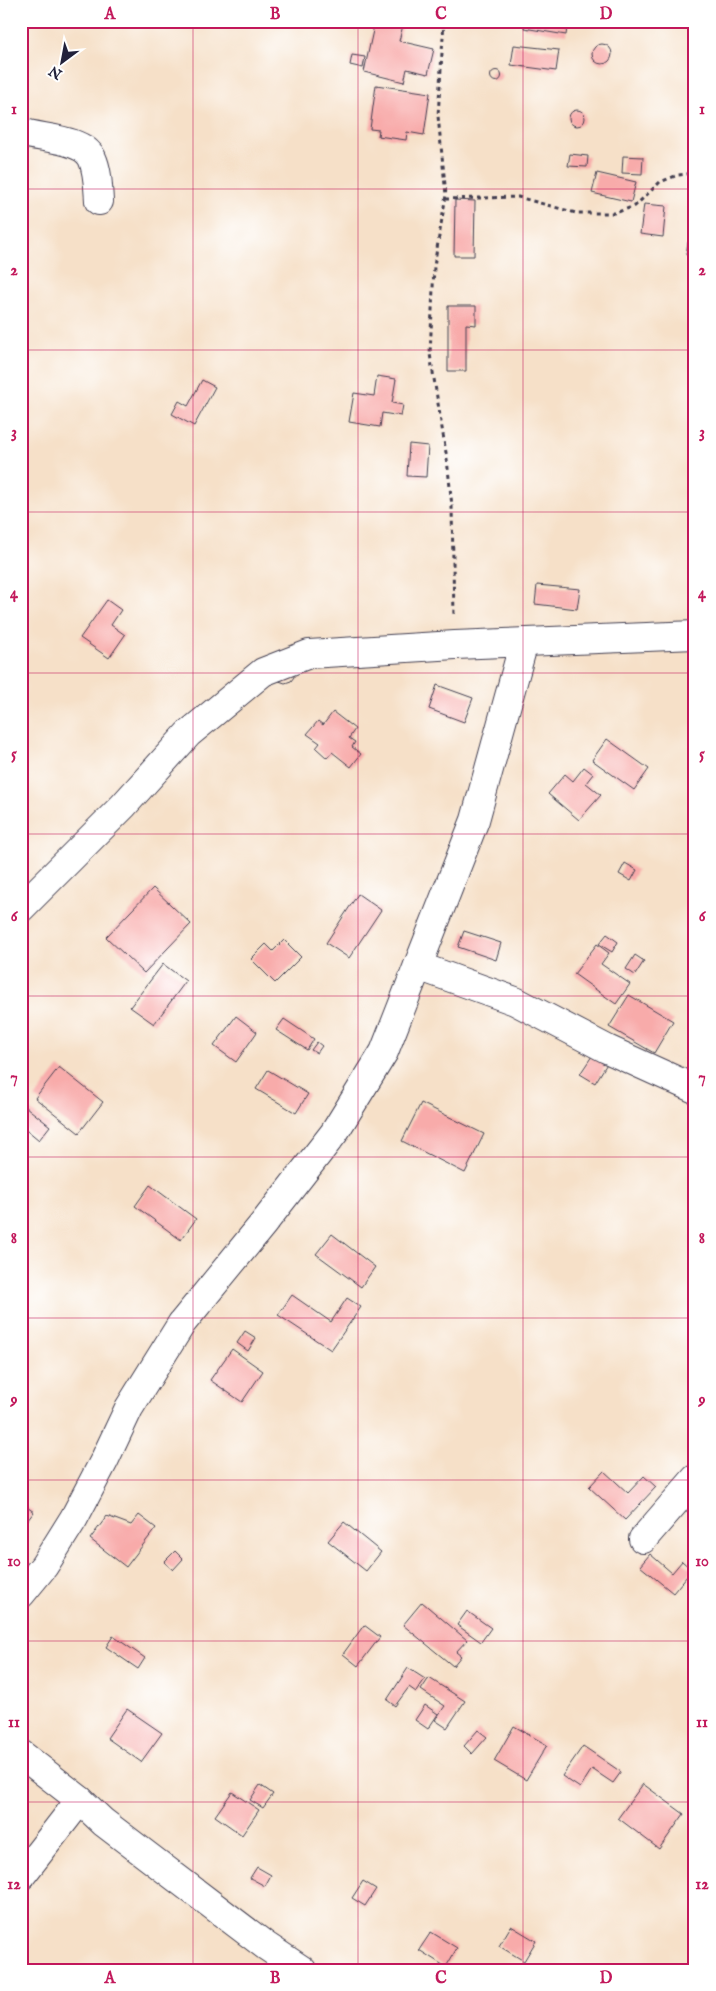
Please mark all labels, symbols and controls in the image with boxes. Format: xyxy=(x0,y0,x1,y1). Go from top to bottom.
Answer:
text: A xyxy=(104,5,117,25)
text: B xyxy=(270,5,281,25)
text: C xyxy=(435,5,447,25)
text: D xyxy=(600,5,613,25)
north arrow xyxy=(38,38,88,88)
text: N xyxy=(46,61,66,84)
text: 1 xyxy=(11,100,17,120)
text: 1 xyxy=(699,100,705,120)
text: 2 xyxy=(10,261,18,281)
text: 2 xyxy=(698,261,706,281)
text: 3 xyxy=(11,423,17,443)
text: 3 xyxy=(699,423,705,443)
text: 4 xyxy=(10,584,19,604)
text: 4 xyxy=(698,584,707,604)
text: 5 xyxy=(11,745,17,765)
text: 5 xyxy=(699,745,705,765)
text: 6 xyxy=(11,907,19,927)
text: 6 xyxy=(699,907,707,927)
text: 7 xyxy=(10,1068,18,1088)
text: 7 xyxy=(698,1068,706,1088)
text: 8 xyxy=(11,1229,17,1249)
text: 8 xyxy=(699,1229,705,1249)
text: 9 xyxy=(10,1391,18,1411)
text: 9 xyxy=(698,1391,706,1411)
text: 10 xyxy=(7,1552,21,1572)
text: 10 xyxy=(695,1552,709,1572)
text: 11 xyxy=(8,1713,20,1733)
text: 11 xyxy=(696,1713,708,1733)
text: 12 xyxy=(7,1875,21,1895)
text: 12 xyxy=(695,1875,709,1895)
text: A xyxy=(104,1969,117,1989)
text: B xyxy=(270,1969,281,1989)
text: C xyxy=(435,1969,447,1989)
text: D xyxy=(600,1969,613,1989)

